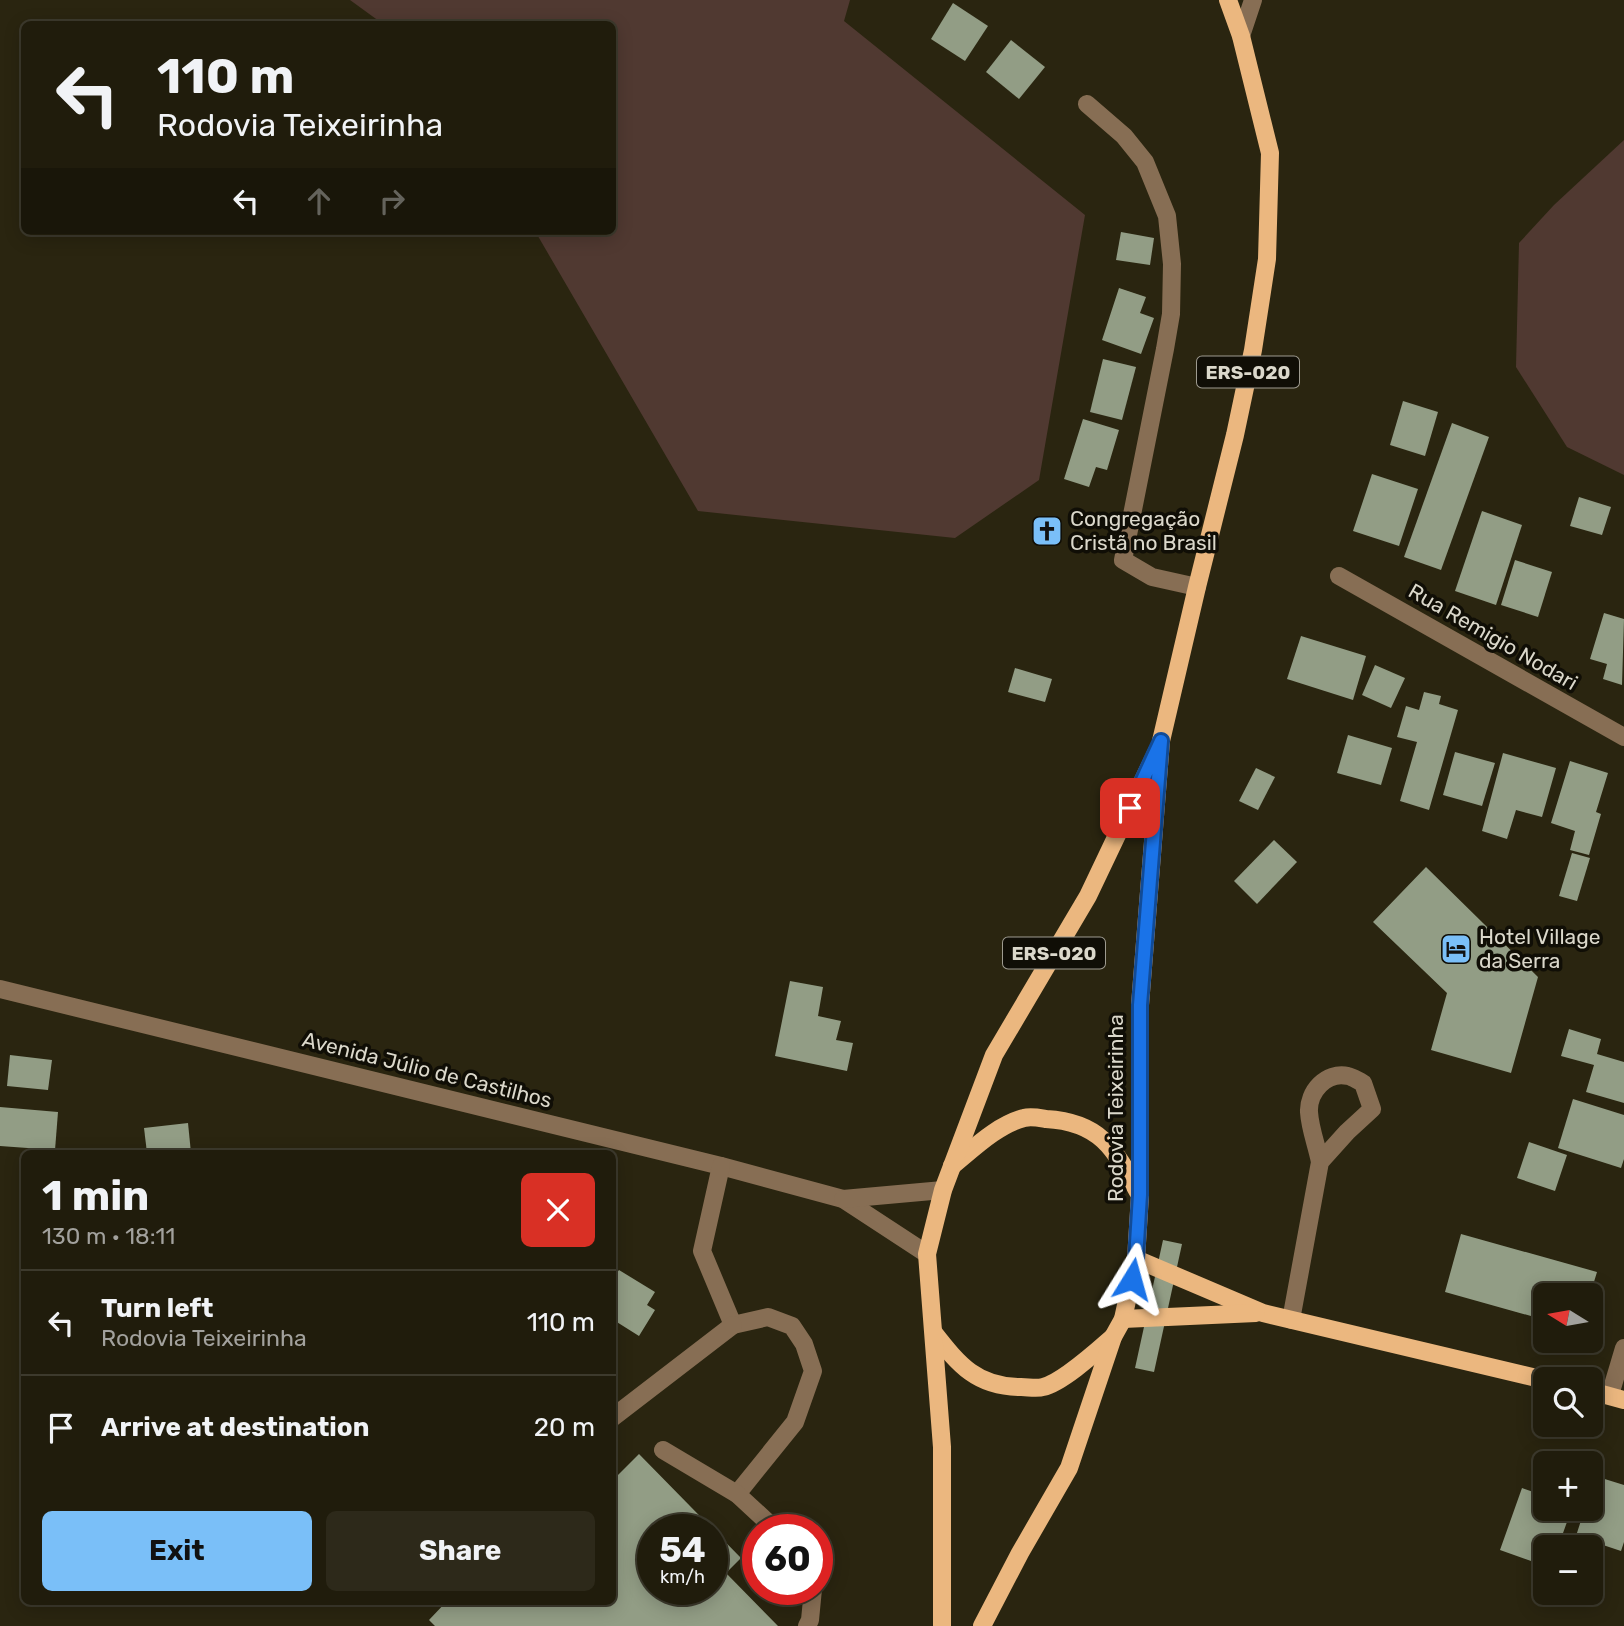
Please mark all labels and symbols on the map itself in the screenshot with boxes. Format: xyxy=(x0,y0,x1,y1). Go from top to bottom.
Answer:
road number: ERS-020 xyxy=(1197,356,1299,388)
place label: Congregação Cristã no Brasil xyxy=(1070,506,1217,555)
church icon: Congregação Cristã no Brasil xyxy=(1030,514,1064,548)
street label: Rua Remigio Nodari xyxy=(1404,578,1582,695)
pin xyxy=(1100,778,1160,838)
place label: Hotel Village da Serra xyxy=(1479,924,1600,973)
hotel icon: Hotel Village da Serra xyxy=(1439,932,1473,966)
road number: ERS-020 xyxy=(1003,937,1105,968)
street label: Rodovia Teixeirinha xyxy=(1103,1014,1128,1202)
street label: Avenida Júlio de Castilhos xyxy=(300,1026,555,1113)
position arrow xyxy=(1095,1242,1169,1316)
north arrow xyxy=(1533,1283,1603,1353)
speed limit sign: 60 xyxy=(742,1514,833,1605)

